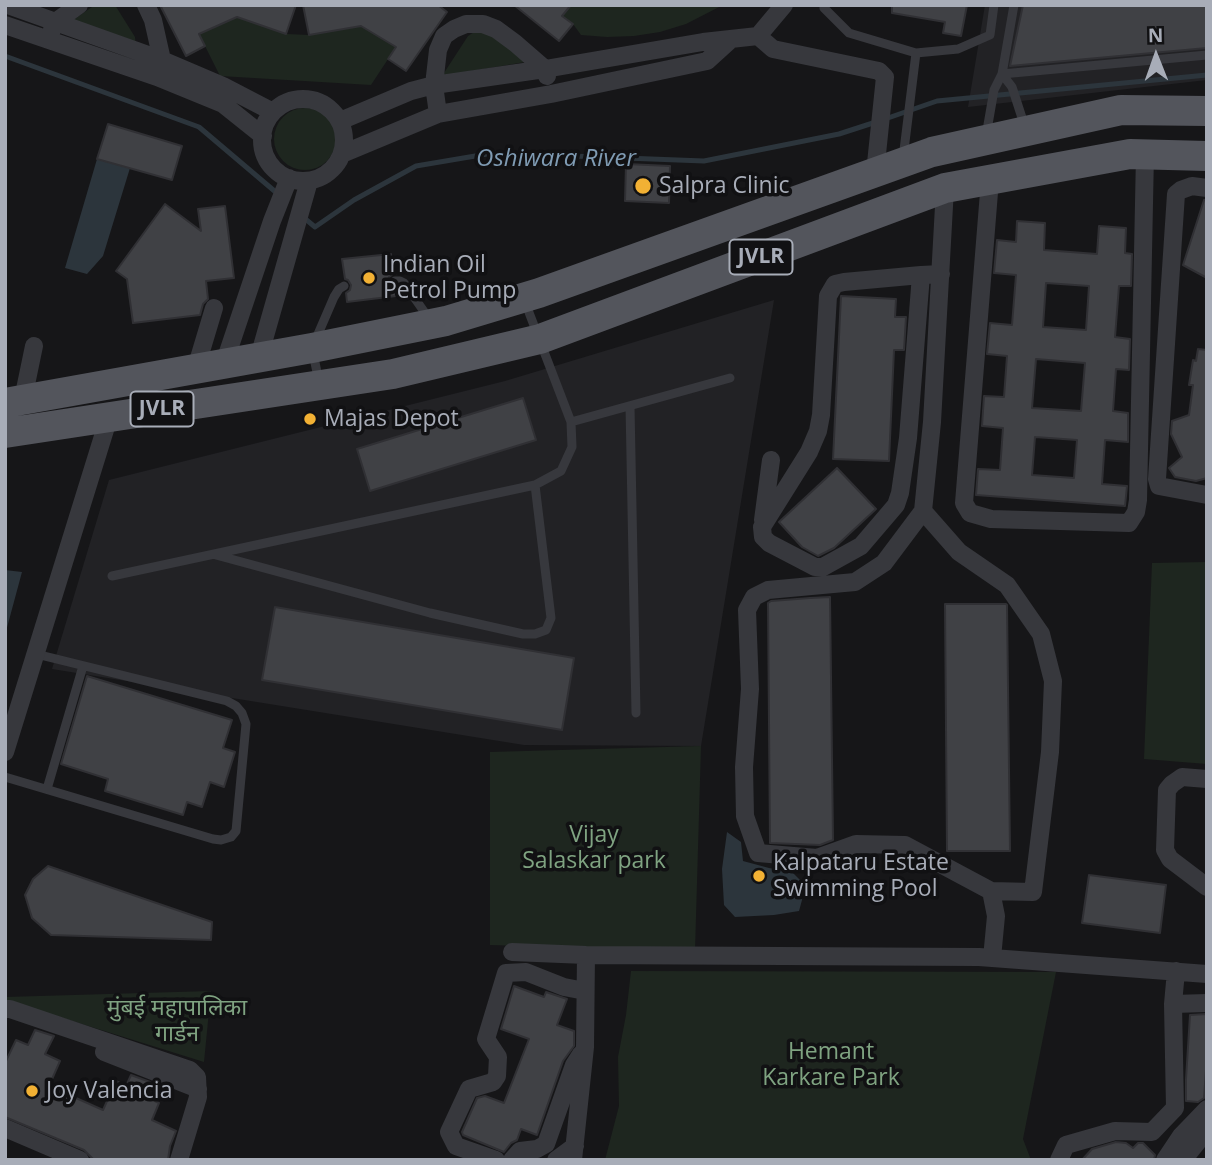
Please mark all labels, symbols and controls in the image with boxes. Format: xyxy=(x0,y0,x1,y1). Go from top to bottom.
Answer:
north arrow xyxy=(1121,21,1191,91)
text: N xyxy=(1148,22,1164,48)
water label: Oshiwara River xyxy=(476,145,636,173)
place label: Salpra Clinic xyxy=(659,172,789,200)
marker: Salpra Clinic xyxy=(633,176,653,196)
road number: JVLR xyxy=(730,240,792,274)
place label: Indian Oil Petrol Pump xyxy=(383,251,516,305)
marker: Indian Oil Petrol Pump xyxy=(361,270,377,286)
road number: JVLR xyxy=(130,392,194,426)
place label: Majas Depot xyxy=(324,405,459,433)
marker: Majas Depot xyxy=(302,411,318,427)
park label: Vijay Salaskar park xyxy=(522,821,666,875)
place label: Kalpataru Estate Swimming Pool xyxy=(773,849,949,903)
marker: Kalpataru Estate Swimming Pool xyxy=(751,868,767,884)
park label: मुंबई महापालिका गार्डन xyxy=(107,994,247,1048)
park label: Hemant Karkare Park xyxy=(762,1038,900,1092)
place label: Joy Valencia xyxy=(46,1077,172,1105)
marker: Joy Valencia xyxy=(24,1083,40,1099)

